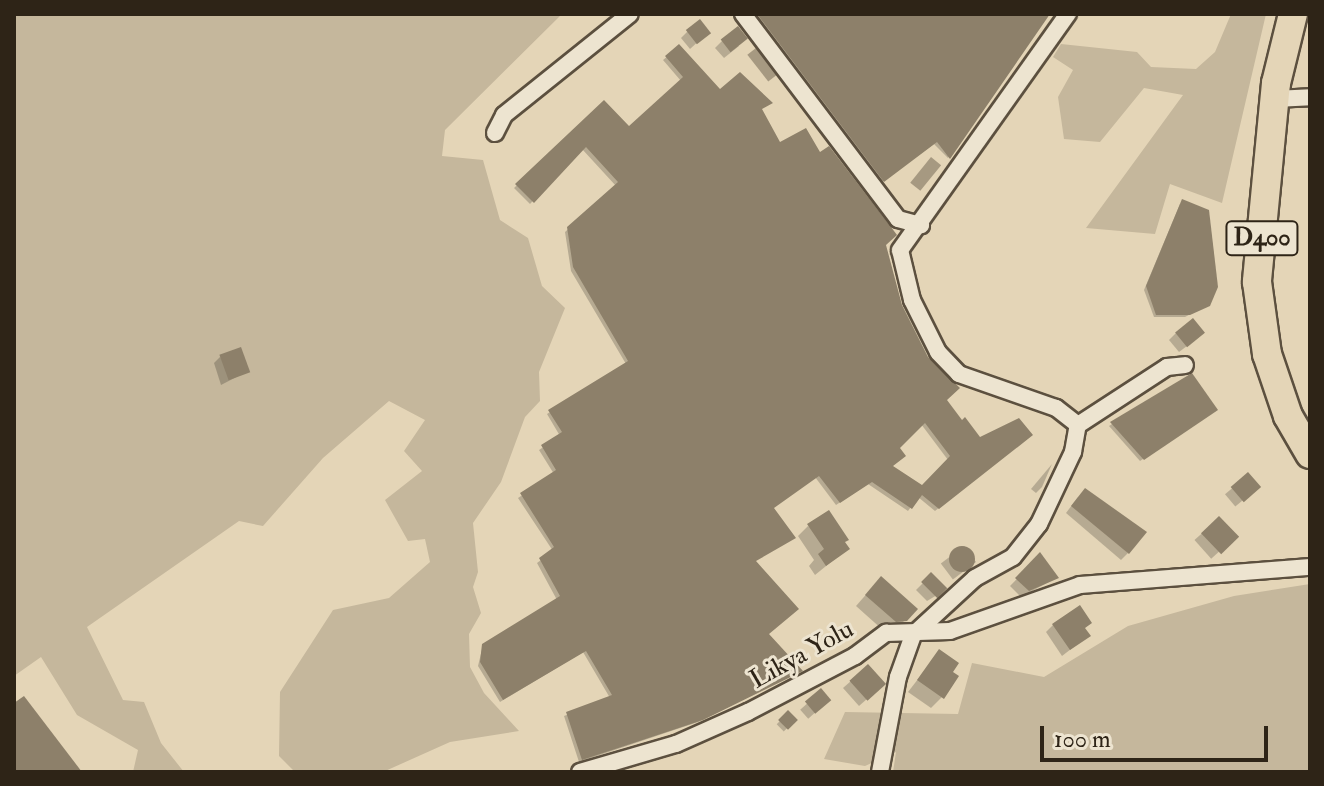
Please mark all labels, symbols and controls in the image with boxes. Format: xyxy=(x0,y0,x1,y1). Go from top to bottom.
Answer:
road number: D400 xyxy=(1224,218,1300,258)
street label: Likya Yolu xyxy=(745,614,859,696)
scale bar xyxy=(1044,710,1272,760)
text: 100 m xyxy=(1054,724,1111,755)

